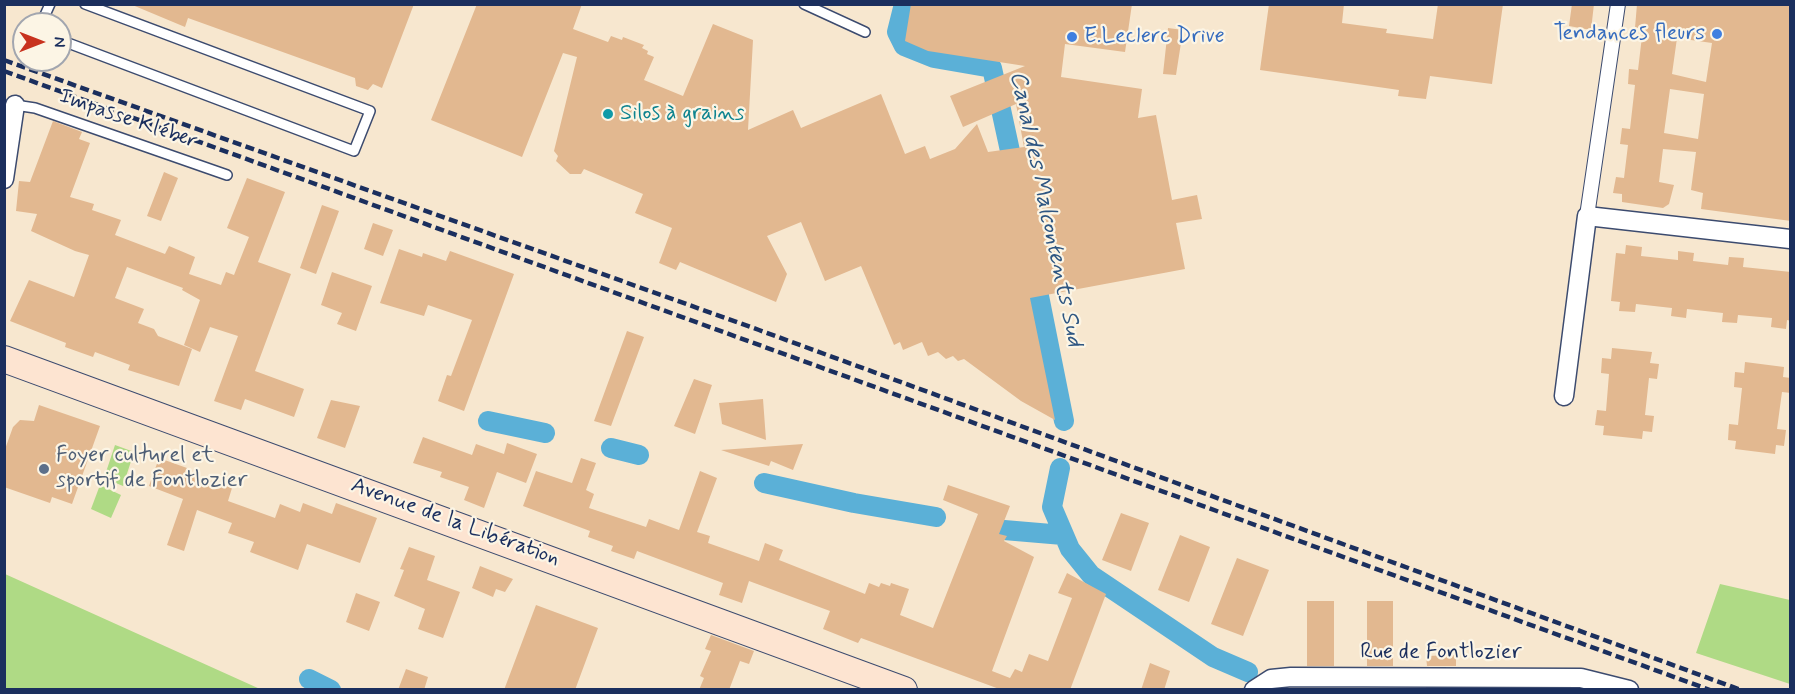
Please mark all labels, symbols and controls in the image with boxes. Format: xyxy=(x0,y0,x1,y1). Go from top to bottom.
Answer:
north arrow xyxy=(12,12,72,72)
place label: Tendances fleurs xyxy=(1553,21,1705,47)
place label: E.Leclerc Drive xyxy=(1084,24,1225,50)
marker: Tendances fleurs xyxy=(1710,27,1724,41)
marker: E.Leclerc Drive xyxy=(1065,30,1079,44)
text: N xyxy=(48,37,69,47)
water label: Canal des Malcontents Sud xyxy=(1002,69,1088,349)
street label: Impasse Kléber xyxy=(55,84,201,156)
place label: Silos à grains xyxy=(620,101,744,127)
marker: Silos à grains xyxy=(601,107,615,121)
place label: Foyer culturel et sportif de Fontlozier xyxy=(56,443,248,494)
marker: Foyer culturel et sportif de Fontlozier xyxy=(37,462,51,476)
street label: Avenue de la Libération xyxy=(347,473,563,573)
street label: Rue de Fontlozier xyxy=(1360,640,1522,666)

